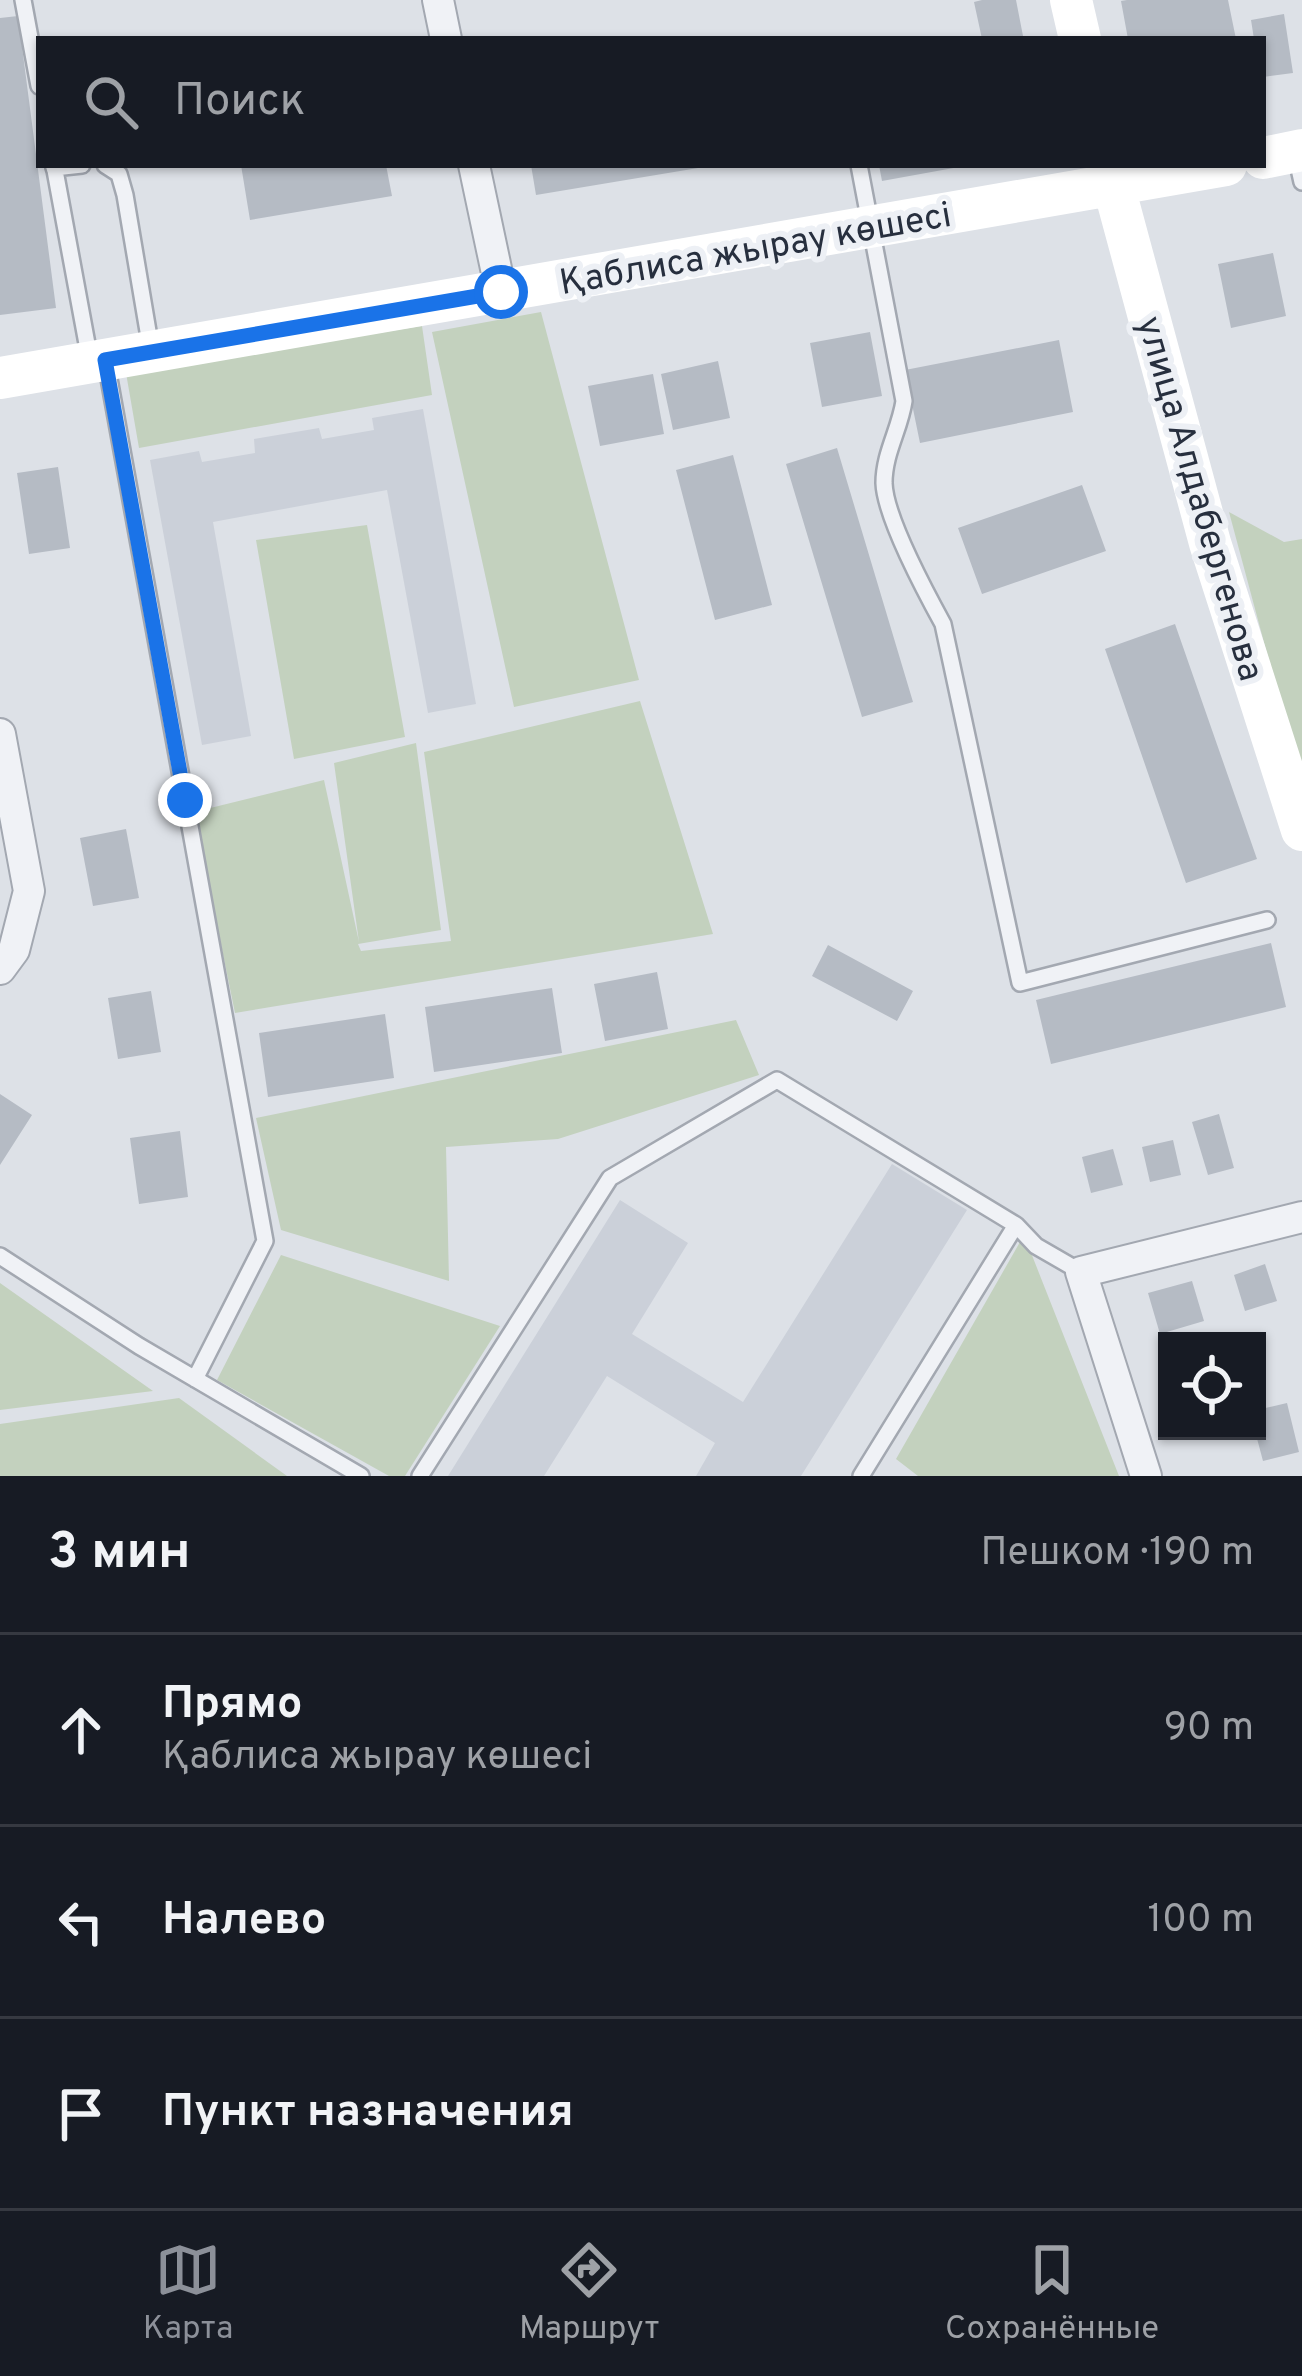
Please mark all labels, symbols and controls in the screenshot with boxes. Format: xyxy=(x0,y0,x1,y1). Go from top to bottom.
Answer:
search box xyxy=(36,36,1266,168)
icon: search xyxy=(78,69,144,135)
text: Поиск xyxy=(174,74,305,131)
street label: Қаблиса жырау көшесі xyxy=(556,194,955,308)
route start xyxy=(474,265,528,319)
street label: улица Алдабергенова xyxy=(1124,311,1272,687)
route end xyxy=(158,773,212,827)
map controls xyxy=(1158,1332,1266,1440)
button: locate xyxy=(1158,1332,1266,1440)
text: 3 мин xyxy=(48,1522,191,1587)
text: Пешком · 190 m xyxy=(981,1530,1254,1579)
text: Прямо xyxy=(162,1677,303,1734)
icon: ahead xyxy=(48,1697,114,1763)
text: 90 m xyxy=(1164,1705,1254,1754)
text: Қаблиса жырау көшесі xyxy=(162,1734,592,1783)
icon: left xyxy=(48,1889,114,1955)
text: Налево xyxy=(162,1893,326,1950)
text: 100 m xyxy=(1147,1897,1254,1946)
icon: arrive xyxy=(48,2081,114,2147)
text: Пункт назначения xyxy=(162,2085,574,2142)
tab: Карта xyxy=(143,2237,233,2351)
tab: Маршрут xyxy=(519,2237,659,2351)
tab: Сохранённые xyxy=(945,2237,1159,2351)

